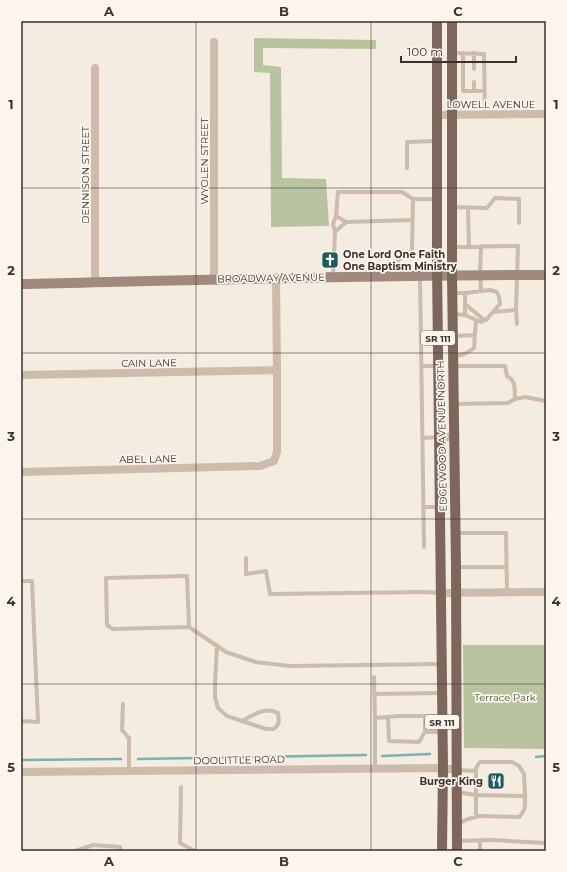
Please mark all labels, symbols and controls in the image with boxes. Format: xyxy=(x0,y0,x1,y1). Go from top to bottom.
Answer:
text: A xyxy=(103,3,115,19)
text: B xyxy=(279,3,289,19)
text: C xyxy=(453,3,463,19)
scale bar xyxy=(401,38,516,64)
text: 100 m xyxy=(407,44,443,59)
text: 1 xyxy=(8,96,14,112)
text: 1 xyxy=(553,96,559,112)
street label: LOWELL AVENUE xyxy=(446,98,536,111)
street label: WYOLEN STREET xyxy=(198,117,211,204)
street label: DENNISON STREET xyxy=(79,126,92,224)
place label: One Lord One Faith One Baptism Ministry xyxy=(343,248,458,273)
church icon: One Lord One Faith One Baptism Ministry xyxy=(320,250,340,270)
text: 2 xyxy=(7,262,15,278)
text: 2 xyxy=(552,262,560,278)
street label: BROADWAY AVENUE xyxy=(217,271,325,285)
road number: SR 111 xyxy=(421,331,455,345)
street label: CAIN LANE xyxy=(121,356,177,370)
street label: EDGEWOOD AVENUE NORTH xyxy=(434,360,450,512)
text: 3 xyxy=(6,428,15,444)
text: 3 xyxy=(551,428,560,444)
street label: ABEL LANE xyxy=(119,452,177,466)
text: 4 xyxy=(7,593,16,609)
text: 4 xyxy=(552,593,561,609)
park label: Terrace Park xyxy=(474,691,536,704)
road number: SR 111 xyxy=(425,715,459,729)
street label: DOOLITTLE ROAD xyxy=(193,753,285,767)
text: 5 xyxy=(7,759,15,775)
text: 5 xyxy=(552,759,560,775)
restaurant icon: Burger King xyxy=(486,771,506,791)
place label: Burger King xyxy=(419,775,483,788)
text: A xyxy=(103,853,115,869)
text: B xyxy=(279,853,289,869)
text: C xyxy=(453,853,463,869)

